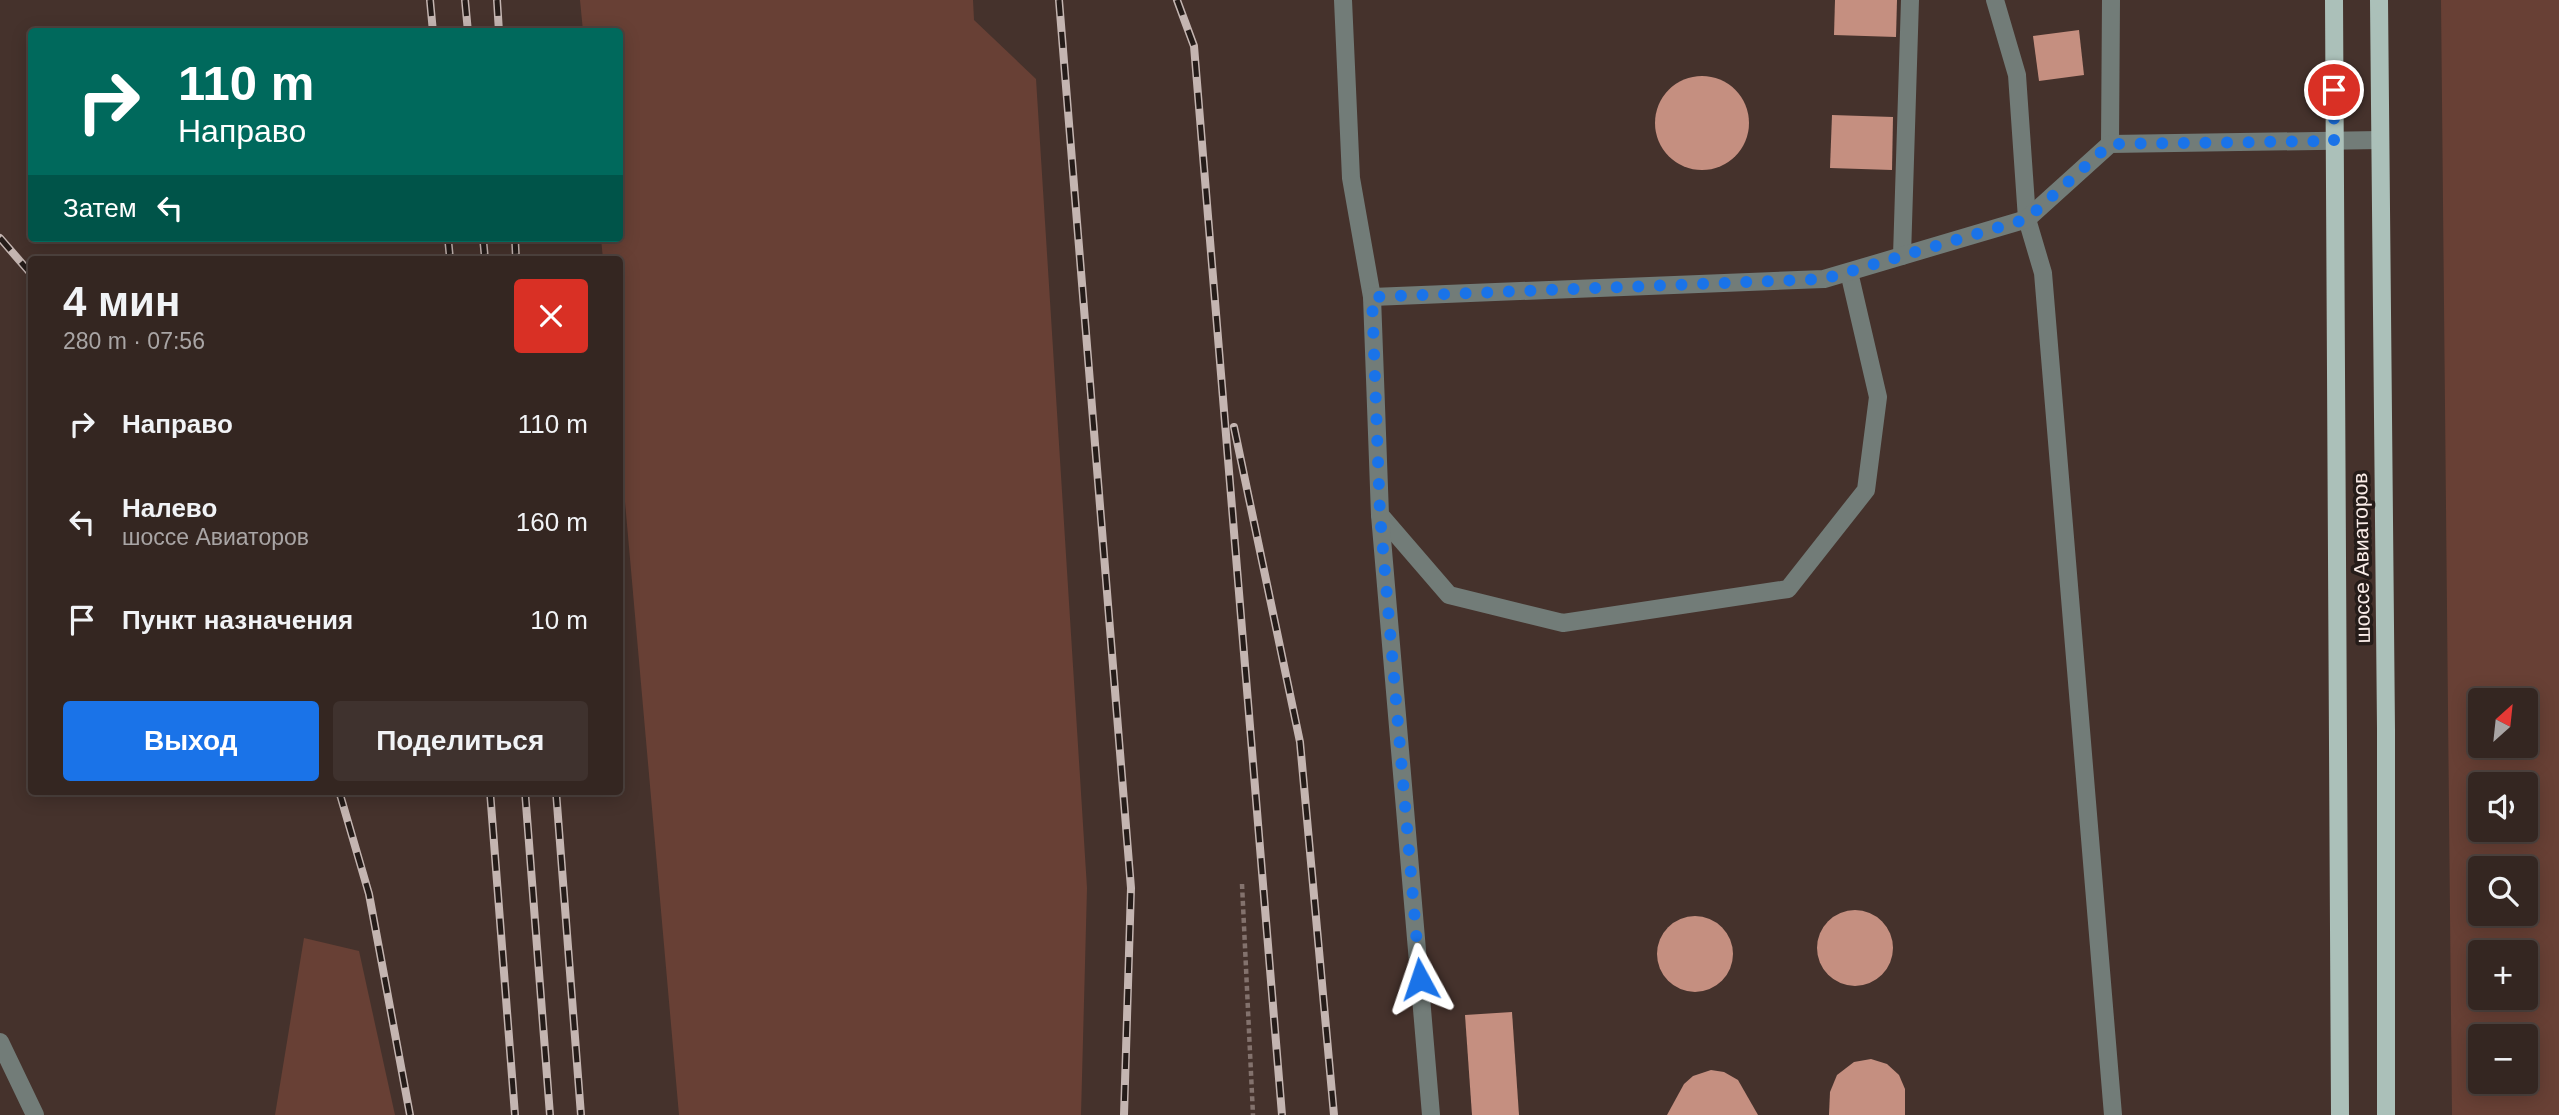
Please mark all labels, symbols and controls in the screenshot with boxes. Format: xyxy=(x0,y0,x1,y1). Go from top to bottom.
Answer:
icon: right xyxy=(63,56,154,147)
text: 110 m xyxy=(178,56,314,110)
pin xyxy=(2304,60,2364,120)
icon: arrive xyxy=(2315,71,2353,109)
text: Направо xyxy=(178,113,306,149)
icon: left xyxy=(151,189,189,227)
text: Затем xyxy=(63,193,137,223)
text: 4 мин xyxy=(63,278,180,325)
button: close xyxy=(514,279,588,353)
text: 280 m · 07:56 xyxy=(63,328,205,354)
icon: right xyxy=(63,405,101,443)
text: Направо xyxy=(122,409,233,439)
text: 110 m xyxy=(518,409,588,439)
street label: шоссе Авиаторов xyxy=(2348,472,2374,644)
text: Налево xyxy=(122,493,217,523)
icon: left xyxy=(63,503,101,541)
text: 160 m xyxy=(516,507,588,537)
text: шоссе Авиаторов xyxy=(122,524,309,550)
icon: arrive xyxy=(63,601,101,639)
text: Пункт назначения xyxy=(122,605,353,635)
text: 10 m xyxy=(530,605,588,635)
north arrow xyxy=(2468,688,2538,758)
map controls xyxy=(2468,688,2538,1094)
button: Выход xyxy=(63,701,319,781)
button: Поделиться xyxy=(333,701,588,781)
button: sound xyxy=(2468,772,2538,842)
button: search xyxy=(2468,856,2538,926)
button: + xyxy=(2468,940,2538,1010)
position arrow xyxy=(1383,942,1457,1016)
button: − xyxy=(2468,1024,2538,1094)

